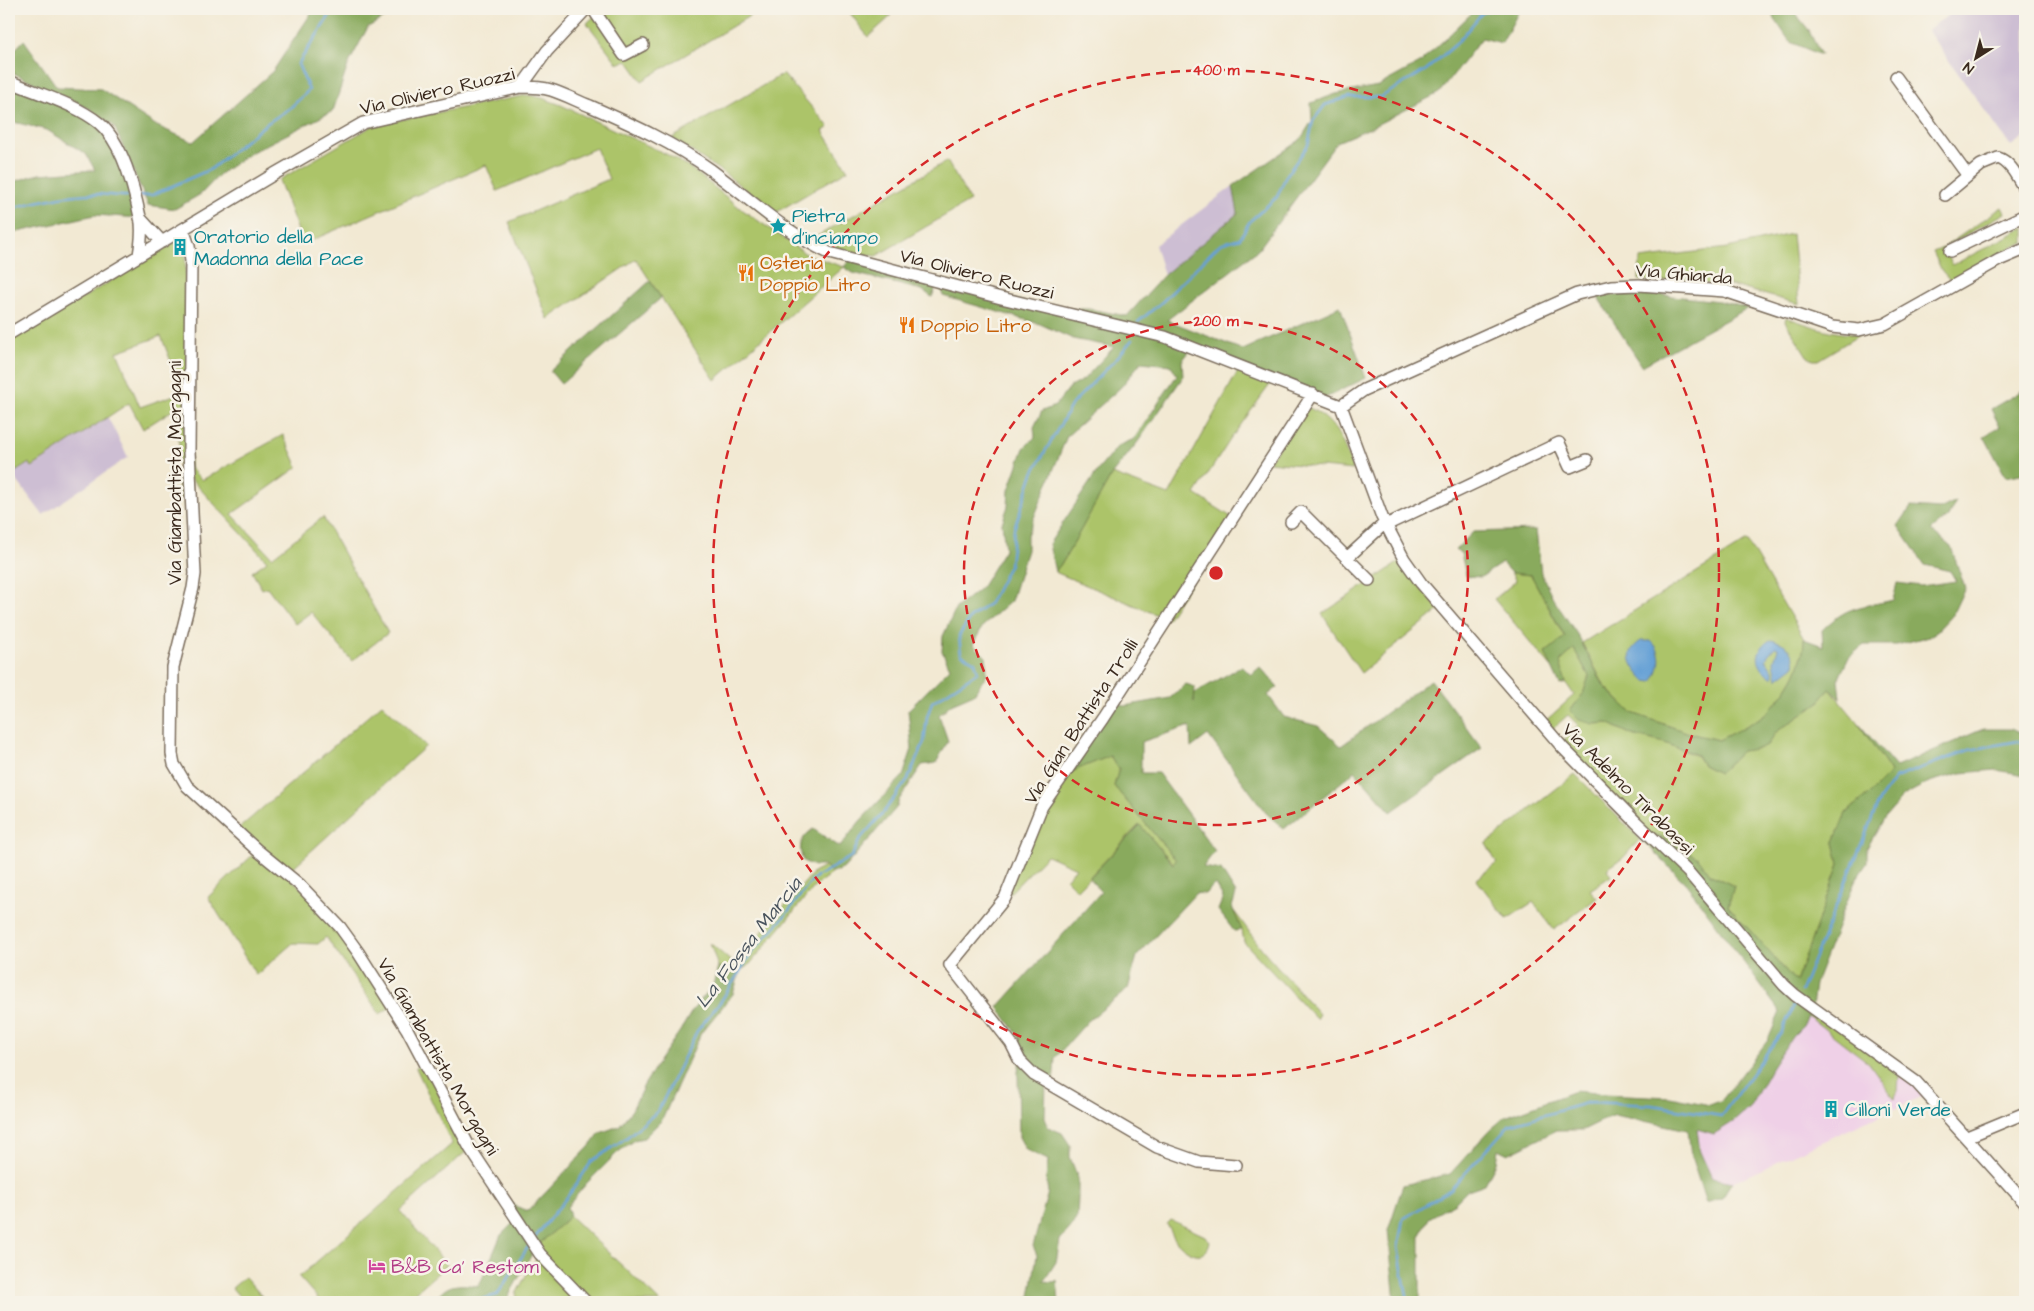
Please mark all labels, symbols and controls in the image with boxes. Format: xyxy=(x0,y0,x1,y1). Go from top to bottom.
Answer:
north arrow xyxy=(1952,32,2002,82)
text: N xyxy=(1959,57,1978,78)
text: 400 m xyxy=(1193,60,1240,81)
street label: Via Oliviero Ruozzi xyxy=(357,61,517,122)
place label: Pietra d'inciampo xyxy=(792,203,878,252)
place icon: Pietra d'inciampo xyxy=(768,216,788,236)
place label: Oratorio della Madonna della Pace xyxy=(194,224,363,273)
building icon: Oratorio della Madonna della Pace xyxy=(170,237,190,257)
street label: Via Oliviero Ruozzi xyxy=(897,242,1057,307)
place label: Osteria Doppio Litro xyxy=(760,250,871,299)
street label: Via Ghiarda xyxy=(1634,257,1734,292)
restaurant icon: Osteria Doppio Litro xyxy=(736,263,756,283)
text: 200 m xyxy=(1192,311,1239,332)
place label: Doppio Litro xyxy=(921,313,1032,340)
restaurant icon: Doppio Litro xyxy=(897,315,917,335)
street label: Via Giambattista Morgagni xyxy=(162,361,190,585)
centre of rings xyxy=(1207,564,1225,582)
street label: Via Gian Battista Trolli xyxy=(1017,634,1145,810)
street label: Via Adelmo Tirabassi xyxy=(1556,717,1700,861)
water label: La Fossa Marcia xyxy=(689,871,809,1014)
street label: Via Giambattista Morgagni xyxy=(369,953,505,1161)
place label: Cilloni Verde xyxy=(1845,1097,1951,1124)
building icon: Cilloni Verde xyxy=(1821,1099,1841,1119)
place label: B&B Ca' Restom xyxy=(391,1254,539,1281)
hotel icon: B&B Ca' Restom xyxy=(367,1256,387,1276)

